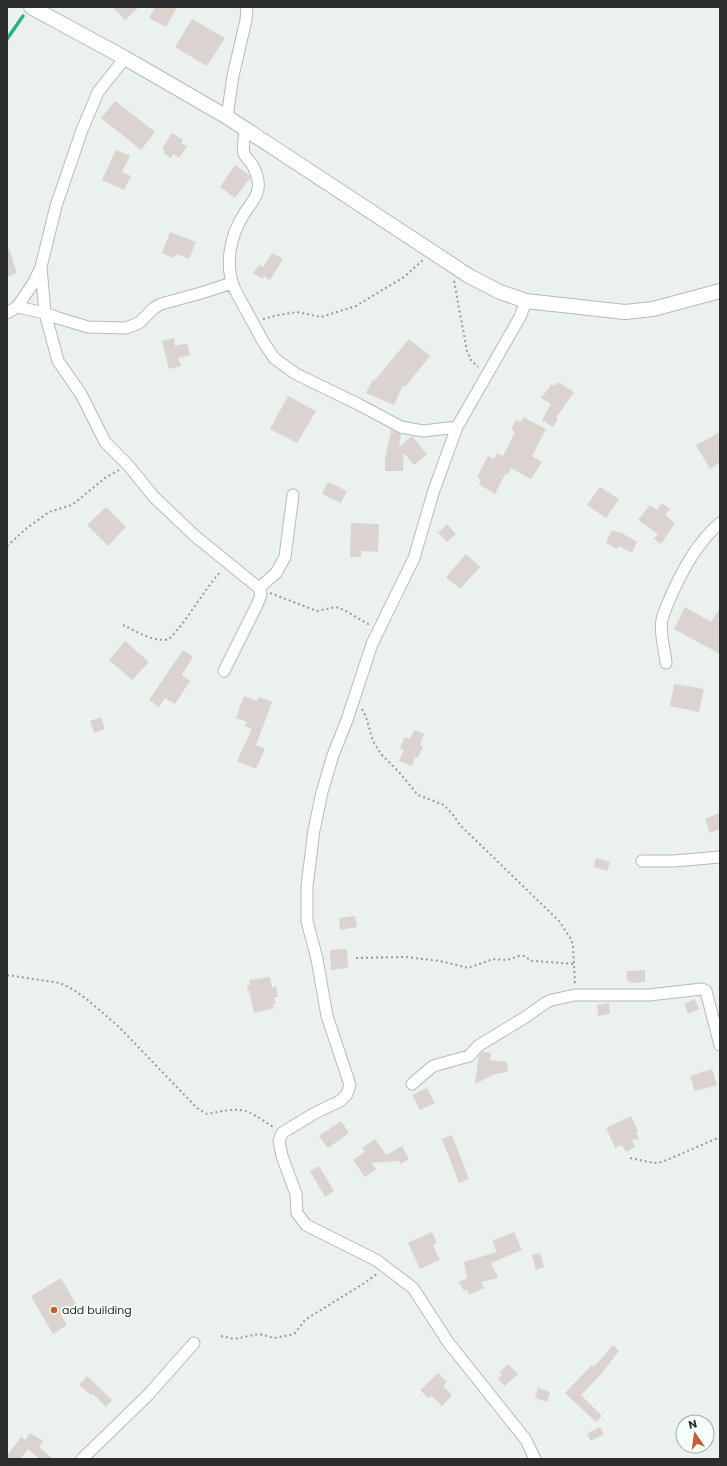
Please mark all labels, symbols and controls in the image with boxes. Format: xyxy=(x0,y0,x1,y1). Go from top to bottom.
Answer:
place label: add building xyxy=(62,1302,132,1318)
marker: add building xyxy=(49,1305,59,1315)
north arrow xyxy=(675,1414,715,1454)
text: N xyxy=(687,1416,699,1433)

